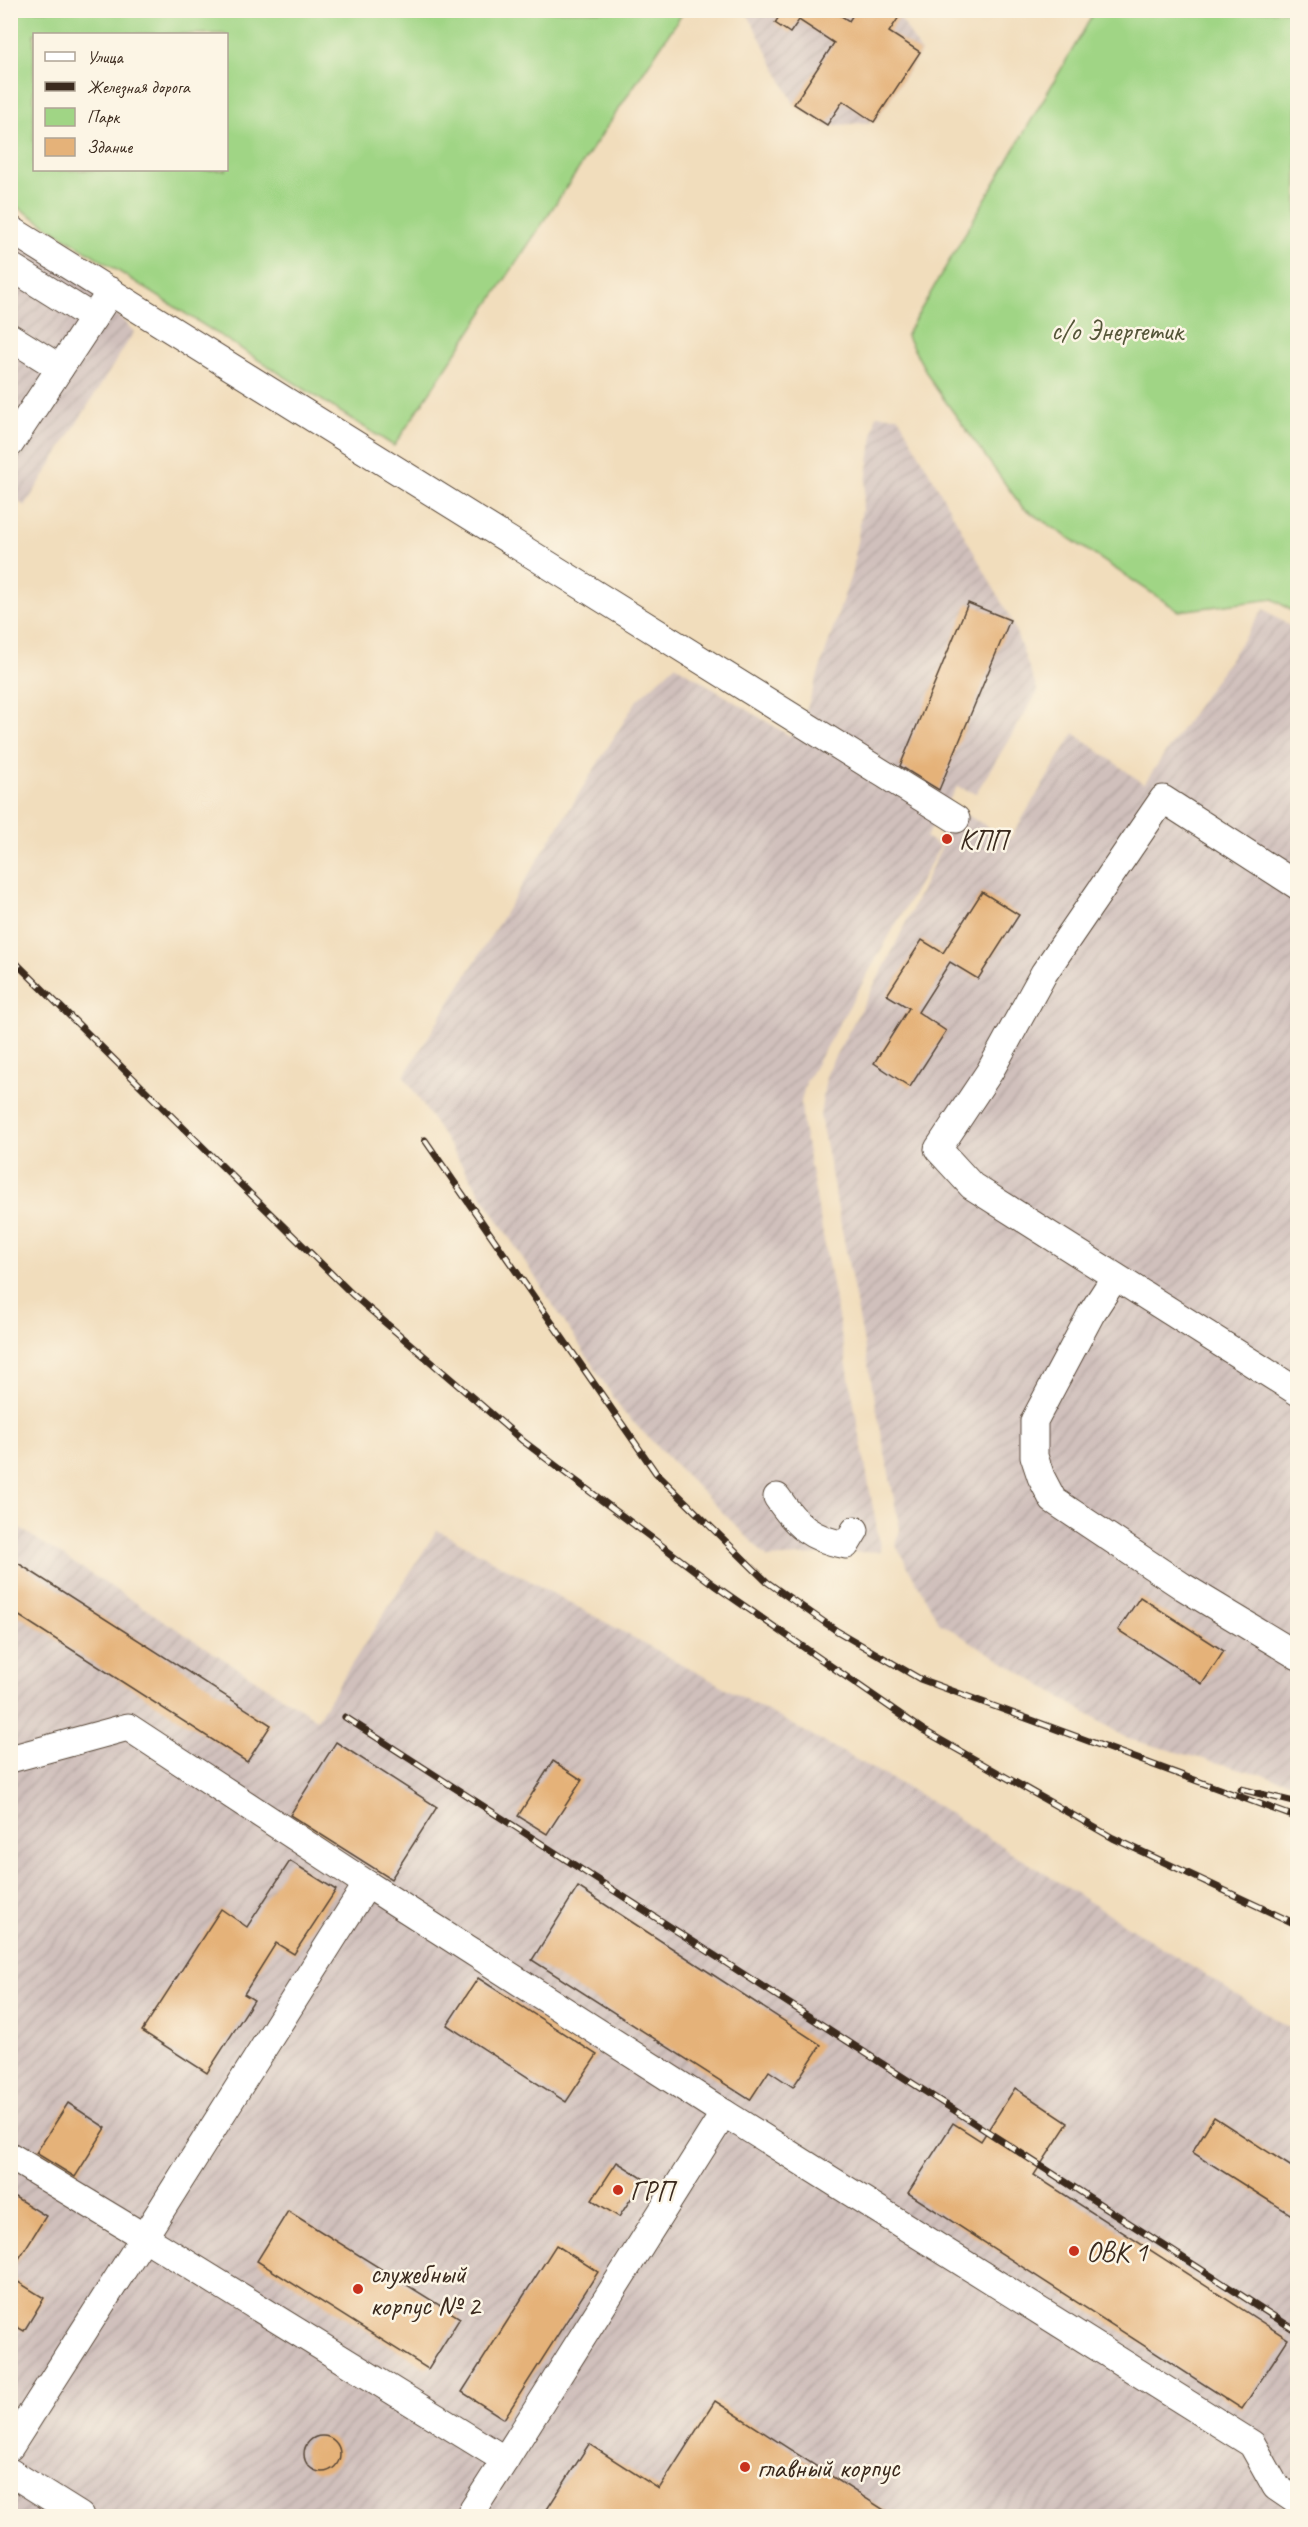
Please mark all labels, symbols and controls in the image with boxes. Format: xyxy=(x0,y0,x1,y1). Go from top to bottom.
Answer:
legend xyxy=(33,33,228,171)
text: Улица xyxy=(87,46,124,68)
text: Железная дорога xyxy=(87,76,191,99)
text: Парк xyxy=(87,106,121,128)
text: Здание xyxy=(87,136,133,158)
park label: с/о Энергетик xyxy=(1051,313,1186,348)
place label: КПП xyxy=(959,822,1012,857)
marker: КПП xyxy=(940,832,954,846)
place label: ГРП xyxy=(630,2173,678,2208)
marker: ГРП xyxy=(611,2183,625,2197)
place label: ОВК 1 xyxy=(1086,2234,1149,2269)
marker: ОВК 1 xyxy=(1067,2244,1081,2258)
place label: служебный корпус № 2 xyxy=(370,2256,482,2323)
marker: служебный корпус № 2 xyxy=(351,2282,365,2296)
place label: главный корпус xyxy=(757,2450,901,2485)
marker: главный корпус xyxy=(738,2460,752,2474)

